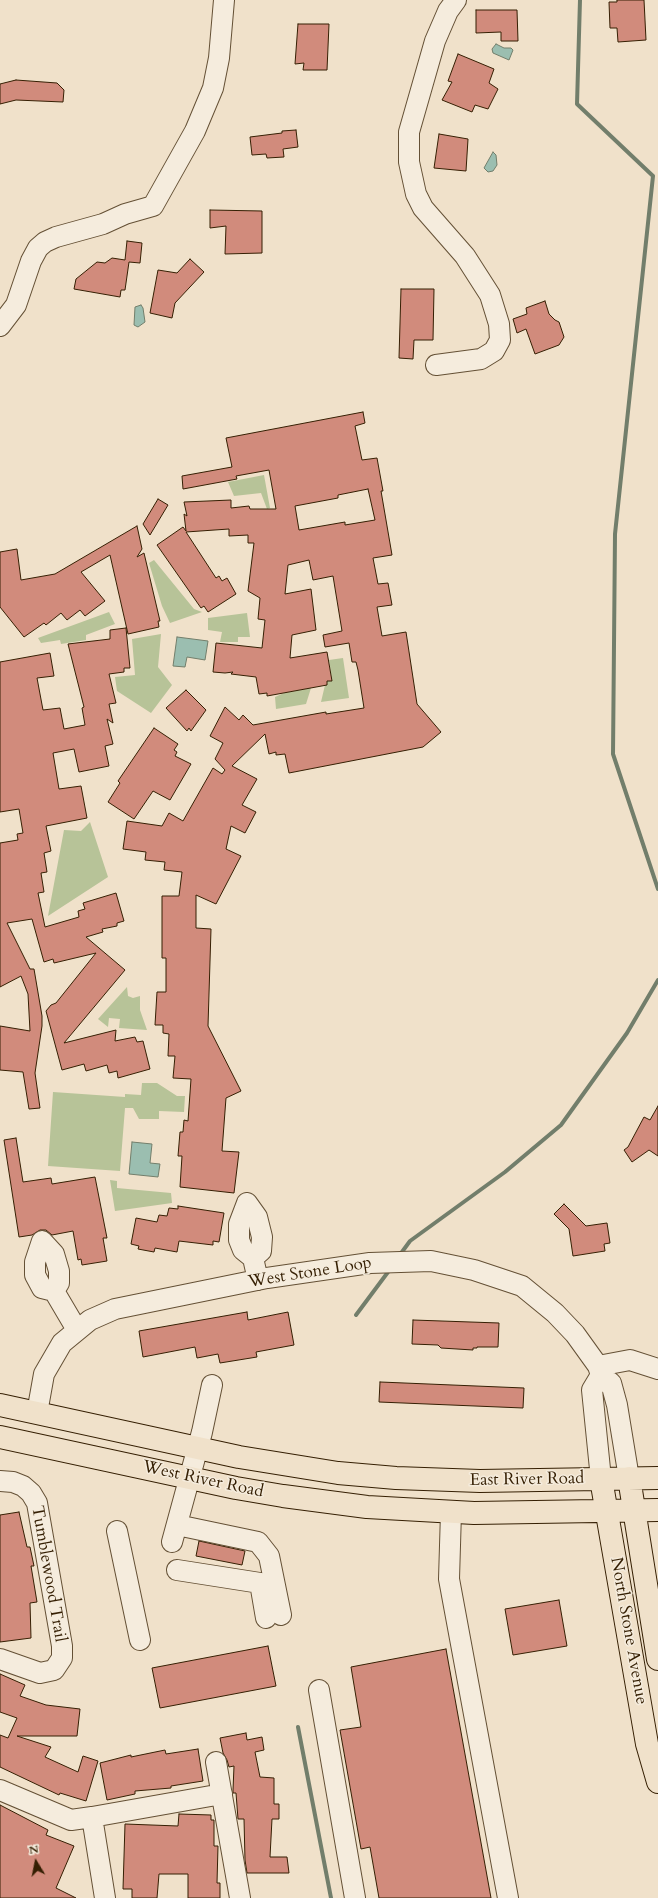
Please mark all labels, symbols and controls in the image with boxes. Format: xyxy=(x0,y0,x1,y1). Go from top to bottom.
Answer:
street label: West Stone Loop xyxy=(247,1253,373,1293)
street label: West River Road xyxy=(141,1457,265,1503)
street label: East River Road xyxy=(470,1469,584,1491)
street label: Tumblewood Trail xyxy=(26,1504,70,1644)
street label: North Stone Avenue xyxy=(605,1556,651,1706)
text: N xyxy=(28,1841,40,1858)
north arrow xyxy=(16,1842,56,1882)

